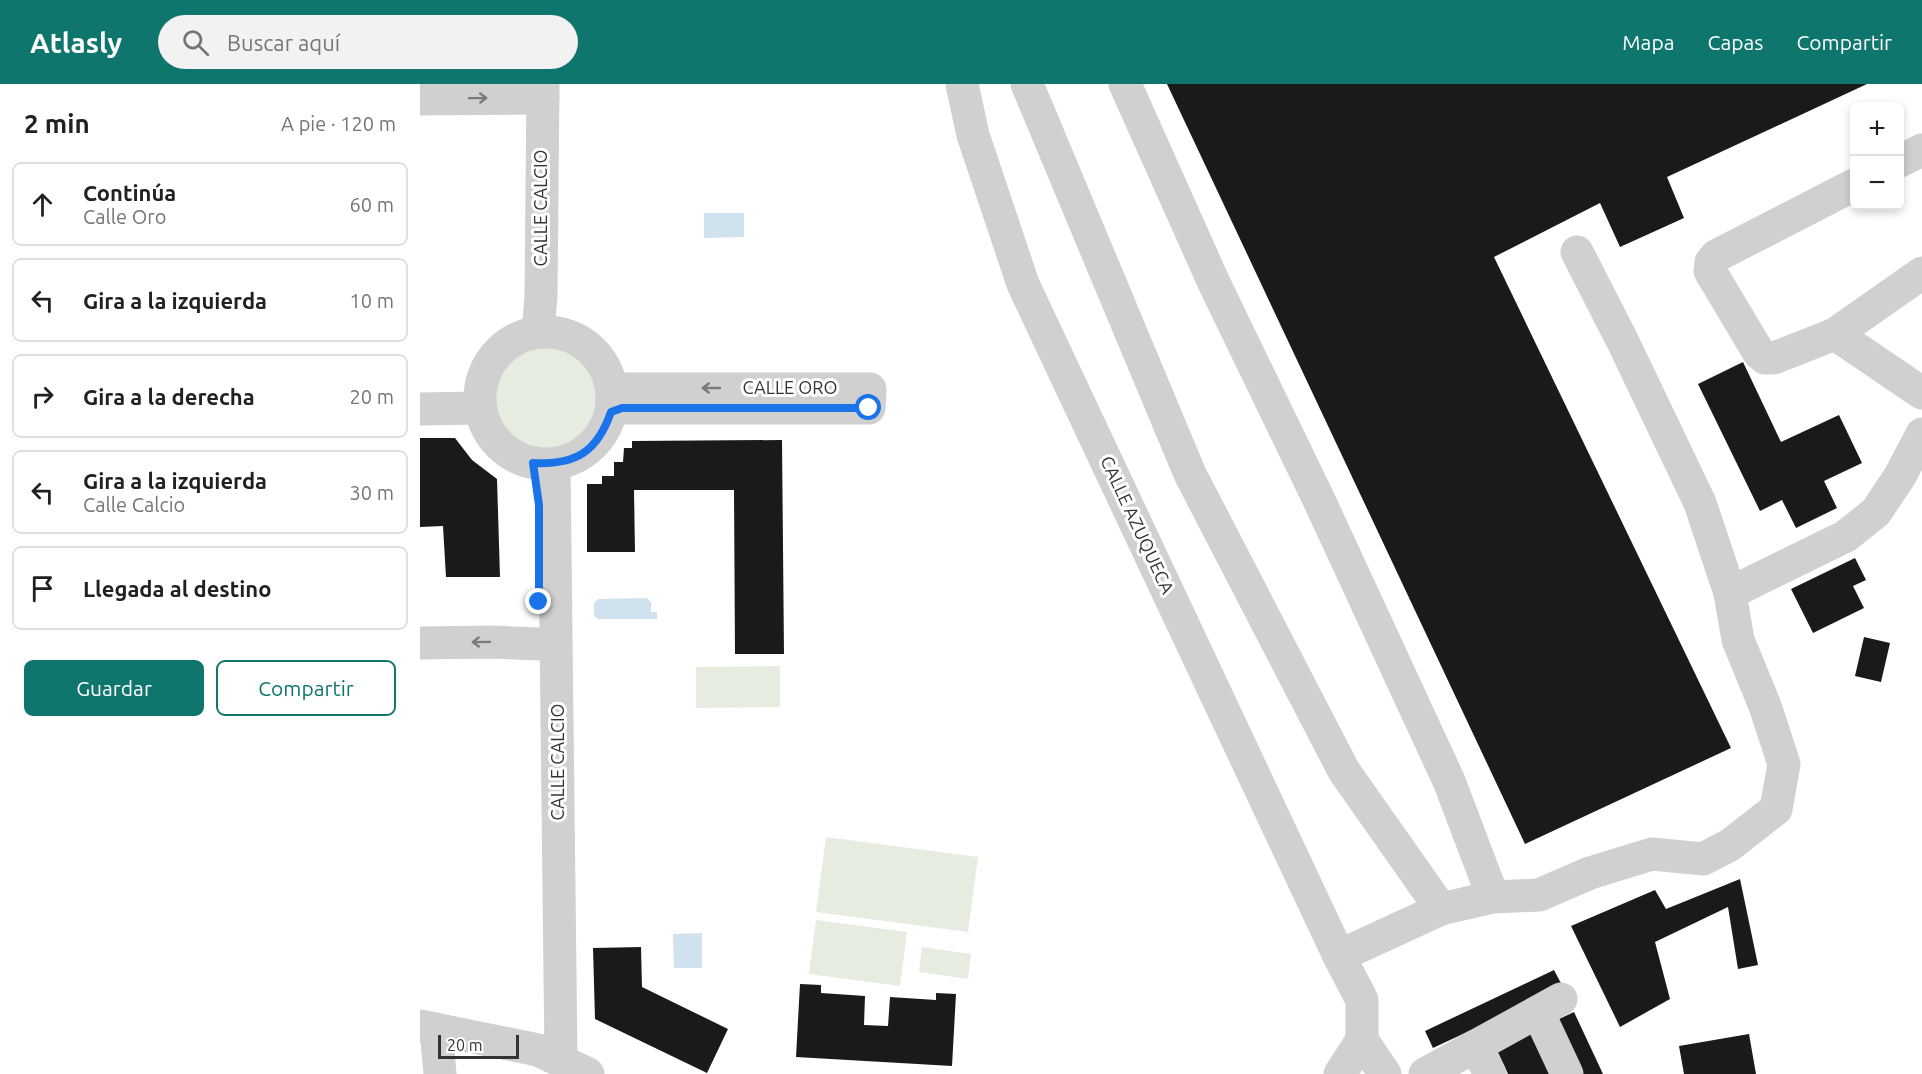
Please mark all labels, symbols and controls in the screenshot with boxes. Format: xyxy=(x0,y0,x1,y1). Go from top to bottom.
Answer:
search box xyxy=(158,15,578,69)
icon: search xyxy=(179,26,212,59)
text: Atlasly xyxy=(30,27,122,58)
text: Buscar aquí xyxy=(227,30,340,55)
text: Mapa xyxy=(1622,30,1674,54)
text: Capas xyxy=(1707,30,1763,54)
text: Compartir xyxy=(1796,30,1892,54)
one-way arrow xyxy=(468,92,488,104)
map controls xyxy=(1850,102,1904,210)
button: + xyxy=(1850,102,1904,156)
text: 2 min xyxy=(24,109,90,138)
text: A pie · 120 m xyxy=(281,112,396,135)
street label: CALLE CALCIO xyxy=(530,149,550,267)
button: − xyxy=(1850,156,1904,210)
text: Continúa xyxy=(83,180,176,205)
icon: ahead xyxy=(26,188,59,221)
text: 60 m xyxy=(350,193,394,216)
text: Calle Oro xyxy=(83,205,166,228)
icon: left xyxy=(26,284,59,317)
text: Gira a la izquierda xyxy=(83,288,267,313)
text: 10 m xyxy=(350,289,394,312)
street label: CALLE ORO xyxy=(743,377,837,397)
icon: right xyxy=(26,380,59,413)
one-way arrow xyxy=(702,383,722,394)
text: Gira a la derecha xyxy=(83,384,255,409)
text: 20 m xyxy=(350,385,394,408)
route start xyxy=(855,394,881,420)
street label: CALLE AZUQUECA xyxy=(1096,453,1179,597)
text: Gira a la izquierda xyxy=(83,468,267,493)
icon: left xyxy=(26,476,59,509)
text: 30 m xyxy=(350,481,394,504)
text: Calle Calcio xyxy=(83,493,185,516)
icon: arrive xyxy=(26,572,59,605)
text: Llegada al destino xyxy=(83,576,271,601)
route end xyxy=(525,588,551,614)
one-way arrow xyxy=(471,636,491,648)
button: Guardar xyxy=(24,660,204,716)
button: Compartir xyxy=(216,660,396,716)
street label: CALLE CALCIO xyxy=(547,703,567,821)
scale bar xyxy=(438,1032,519,1060)
text: 20 m xyxy=(447,1036,483,1054)

